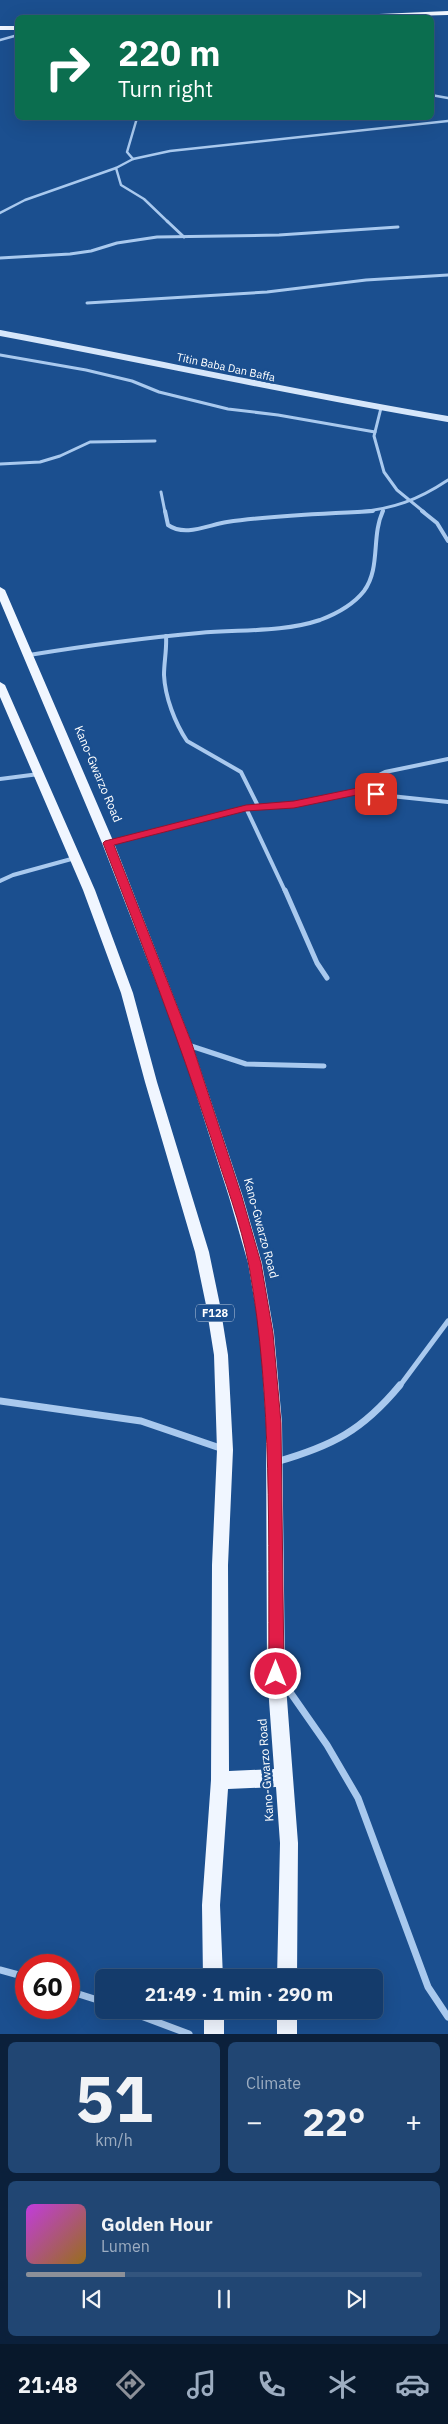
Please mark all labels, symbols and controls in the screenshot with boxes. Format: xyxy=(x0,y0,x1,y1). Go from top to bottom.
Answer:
text: 220 m xyxy=(118,30,221,76)
icon: right xyxy=(35,35,100,100)
text: Turn right xyxy=(118,74,213,103)
street label: Titin Baba Dan Baffa xyxy=(175,350,277,384)
street label: Kano-Gwarzo Road xyxy=(71,723,126,824)
pin xyxy=(355,773,397,815)
icon: arrive xyxy=(362,780,390,808)
street label: Kano-Gwarzo Road xyxy=(241,1176,282,1280)
road number: F128 xyxy=(196,1305,234,1322)
position arrow xyxy=(249,1647,301,1699)
street label: Kano-Gwarzo Road xyxy=(254,1718,277,1822)
speed limit sign: 60 xyxy=(15,1954,80,2019)
text: 21:49 · 1 min · 290 m xyxy=(145,1982,333,2006)
text: 51 xyxy=(75,2055,153,2140)
text: Climate xyxy=(246,2073,301,2093)
text: 22° xyxy=(302,2097,366,2146)
text: − xyxy=(246,2103,263,2140)
text: + xyxy=(405,2103,422,2140)
text: km/h xyxy=(95,2130,133,2150)
text: Golden Hour xyxy=(101,2212,213,2236)
text: Lumen xyxy=(101,2236,150,2256)
icon: previous xyxy=(78,2285,106,2313)
icon: pause xyxy=(210,2285,238,2313)
icon: next xyxy=(342,2285,370,2313)
icon: directions xyxy=(113,2367,148,2402)
icon: music xyxy=(184,2367,219,2402)
icon: phone xyxy=(254,2367,289,2402)
icon: climate xyxy=(325,2367,360,2402)
icon: car xyxy=(395,2367,430,2402)
text: 21:48 xyxy=(18,2370,78,2399)

